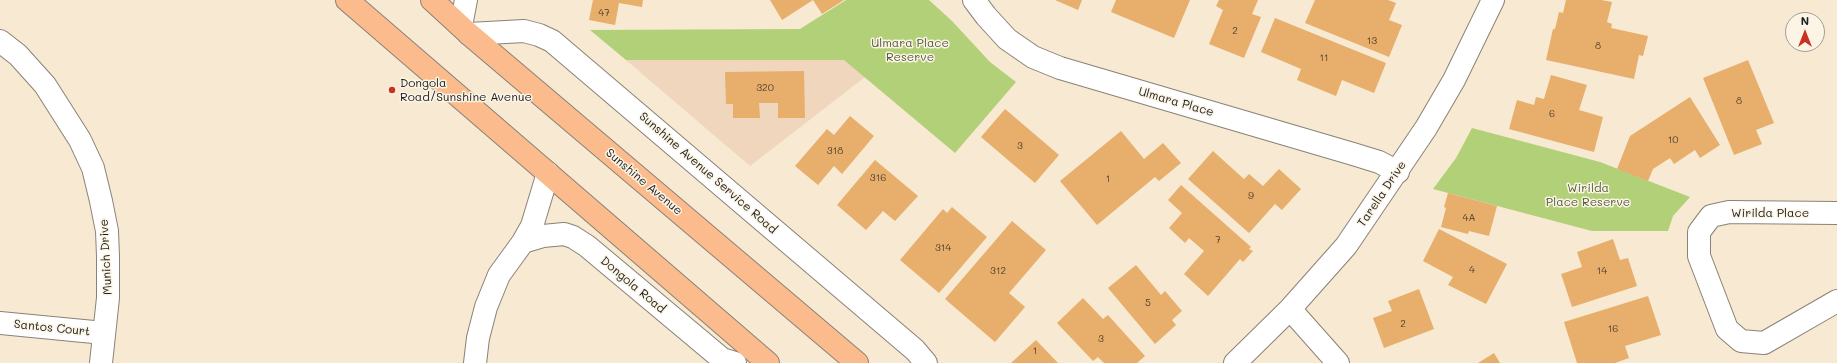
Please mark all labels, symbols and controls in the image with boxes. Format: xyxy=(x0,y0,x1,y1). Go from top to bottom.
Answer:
house number: 47 xyxy=(598,7,610,19)
north arrow xyxy=(1785,12,1825,52)
text: N xyxy=(1801,13,1809,28)
house number: 2 xyxy=(1232,25,1238,37)
house number: 13 xyxy=(1367,35,1377,47)
park label: Ulmara Place Reserve xyxy=(871,36,949,64)
house number: 8 xyxy=(1595,40,1601,52)
house number: 11 xyxy=(1320,52,1328,64)
place label: Dongola Road/Sunshine Avenue xyxy=(400,76,532,104)
house number: 320 xyxy=(756,82,774,94)
street label: Ulmara Place xyxy=(1137,84,1215,120)
marker: Dongola Road/Sunshine Avenue xyxy=(387,85,397,95)
house number: 8 xyxy=(1736,95,1742,107)
house number: 6 xyxy=(1549,108,1555,120)
street label: Sunshine Avenue Service Road xyxy=(636,109,780,237)
house number: 10 xyxy=(1668,134,1678,146)
house number: 3 xyxy=(1017,140,1023,152)
house number: 318 xyxy=(827,145,843,157)
street label: Sunshine Avenue xyxy=(603,146,685,218)
street label: Tarella Drive xyxy=(1355,158,1409,230)
house number: 316 xyxy=(870,172,886,184)
house number: 1 xyxy=(1106,173,1110,185)
park label: Wirilda Place Reserve xyxy=(1546,181,1630,209)
house number: 9 xyxy=(1248,190,1254,202)
street label: Wirilda Place xyxy=(1731,206,1809,220)
house number: 4A xyxy=(1463,212,1475,224)
street label: Munich Drive xyxy=(97,219,115,295)
house number: 7 xyxy=(1215,234,1221,246)
house number: 314 xyxy=(935,242,951,254)
street label: Dongola Road xyxy=(598,254,668,316)
house number: 4 xyxy=(1469,264,1475,276)
house number: 312 xyxy=(990,265,1006,277)
house number: 14 xyxy=(1597,265,1607,277)
house number: 5 xyxy=(1145,297,1151,309)
street label: Santos Court xyxy=(13,317,91,339)
house number: 2 xyxy=(1400,318,1406,330)
house number: 16 xyxy=(1608,323,1618,335)
house number: 3 xyxy=(1098,333,1104,345)
house number: 1 xyxy=(1033,345,1037,357)

